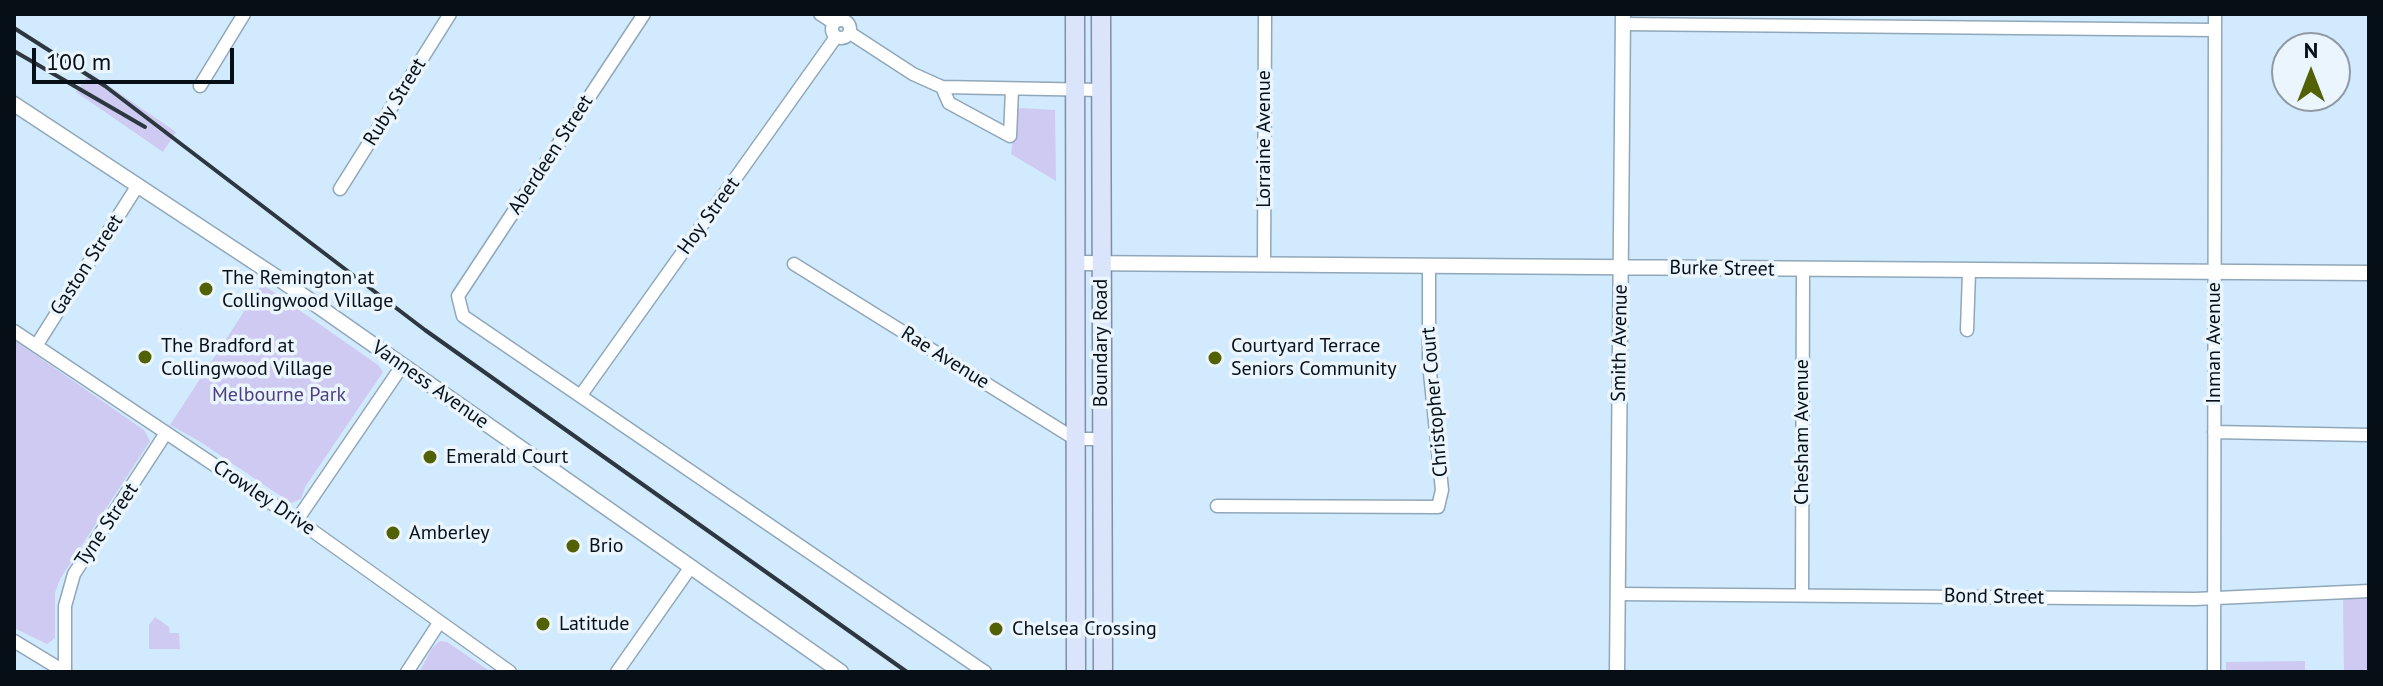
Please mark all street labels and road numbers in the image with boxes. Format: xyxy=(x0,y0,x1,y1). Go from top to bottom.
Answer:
street label: Ruby Street xyxy=(359,54,431,150)
street label: Lorraine Avenue xyxy=(1252,70,1276,208)
street label: Aberdeen Street xyxy=(503,91,599,219)
street label: Hoy Street xyxy=(673,173,745,259)
street label: Gaston Street xyxy=(46,210,128,320)
street label: Burke Street xyxy=(1669,256,1775,282)
street label: Boundary Road xyxy=(1089,279,1113,407)
street label: Inman Avenue xyxy=(2202,282,2226,404)
street label: Smith Avenue xyxy=(1607,284,1633,402)
street label: Rae Avenue xyxy=(896,321,994,395)
street label: Christopher Court xyxy=(1416,326,1454,478)
street label: Vanness Avenue xyxy=(367,336,493,434)
street label: Chesham Avenue xyxy=(1790,359,1814,505)
street label: Crowley Drive xyxy=(208,455,320,541)
street label: Tyne Street xyxy=(70,479,144,571)
street label: Bond Street xyxy=(1944,584,2044,610)

